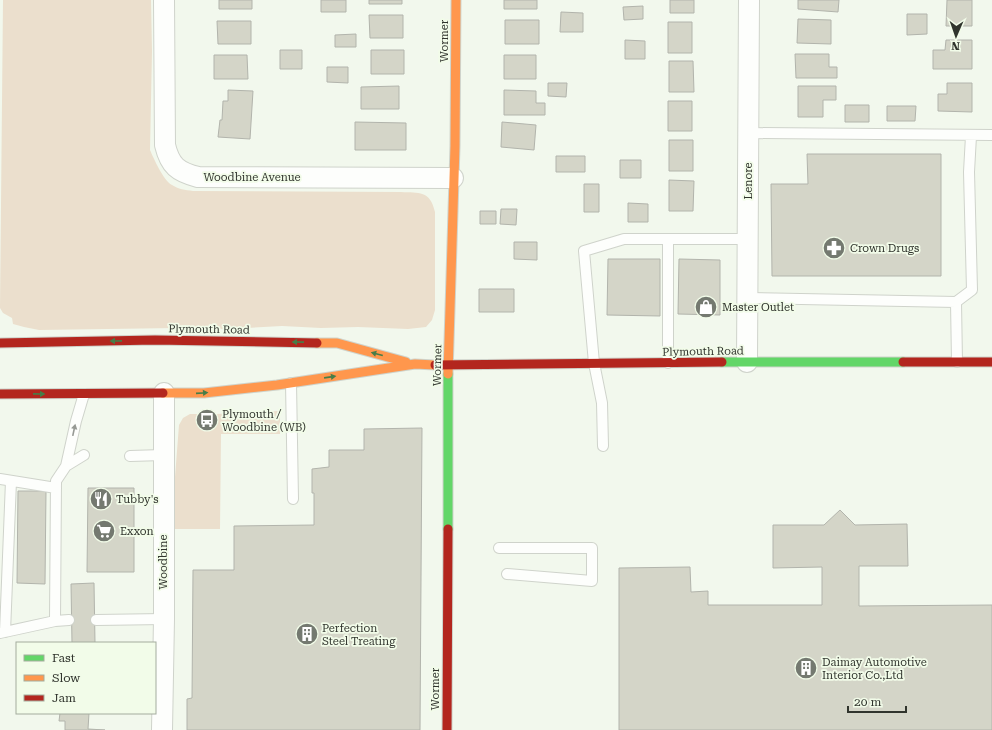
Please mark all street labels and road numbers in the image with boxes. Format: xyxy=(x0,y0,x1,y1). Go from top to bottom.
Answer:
street label: Wormer xyxy=(438,19,451,62)
street label: Lenore xyxy=(742,162,755,200)
street label: Woodbine Avenue xyxy=(203,171,301,184)
street label: Plymouth Road xyxy=(168,322,250,337)
street label: Wormer xyxy=(431,343,444,386)
street label: Plymouth Road xyxy=(662,344,744,359)
street label: Woodbine xyxy=(157,535,170,590)
street label: Wormer xyxy=(429,667,442,710)

